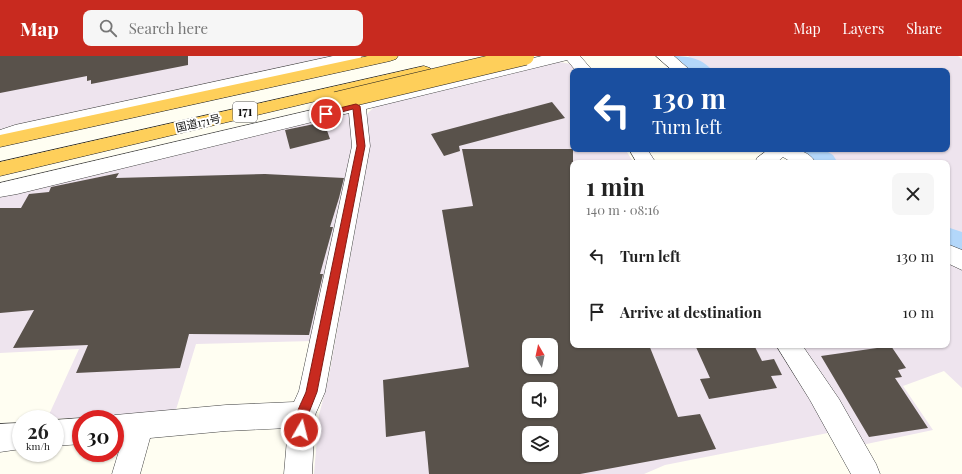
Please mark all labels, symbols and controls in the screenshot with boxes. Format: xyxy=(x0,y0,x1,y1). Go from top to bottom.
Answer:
search box xyxy=(83,10,363,46)
text: Map xyxy=(20,15,59,41)
icon: search xyxy=(97,17,119,39)
text: Search here xyxy=(129,18,208,38)
text: Map xyxy=(793,19,821,38)
text: Layers xyxy=(843,19,884,38)
text: Share xyxy=(906,19,942,38)
text: 130 m xyxy=(652,79,726,116)
icon: left xyxy=(586,84,638,136)
pin xyxy=(309,97,343,131)
road number: 171 xyxy=(233,102,257,122)
icon: arrive xyxy=(315,103,337,125)
street label: 国道171号 xyxy=(174,110,222,135)
text: Turn left xyxy=(652,115,722,139)
text: 1 min xyxy=(586,170,645,202)
button: close xyxy=(892,173,934,215)
text: 140 m · 08:16 xyxy=(586,201,659,218)
icon: left xyxy=(586,245,608,267)
text: Turn left xyxy=(620,246,681,266)
text: 130 m xyxy=(896,246,934,266)
icon: arrive xyxy=(586,301,608,323)
text: Arrive at destination xyxy=(620,302,762,322)
text: 10 m xyxy=(902,302,934,322)
north arrow xyxy=(522,338,558,374)
map controls xyxy=(522,338,558,462)
button: sound xyxy=(522,382,558,418)
position arrow xyxy=(280,409,322,451)
speed limit sign: 30 xyxy=(72,410,124,462)
text: 26 xyxy=(27,417,49,444)
button: layers xyxy=(522,426,558,462)
text: km/h xyxy=(26,439,50,453)

